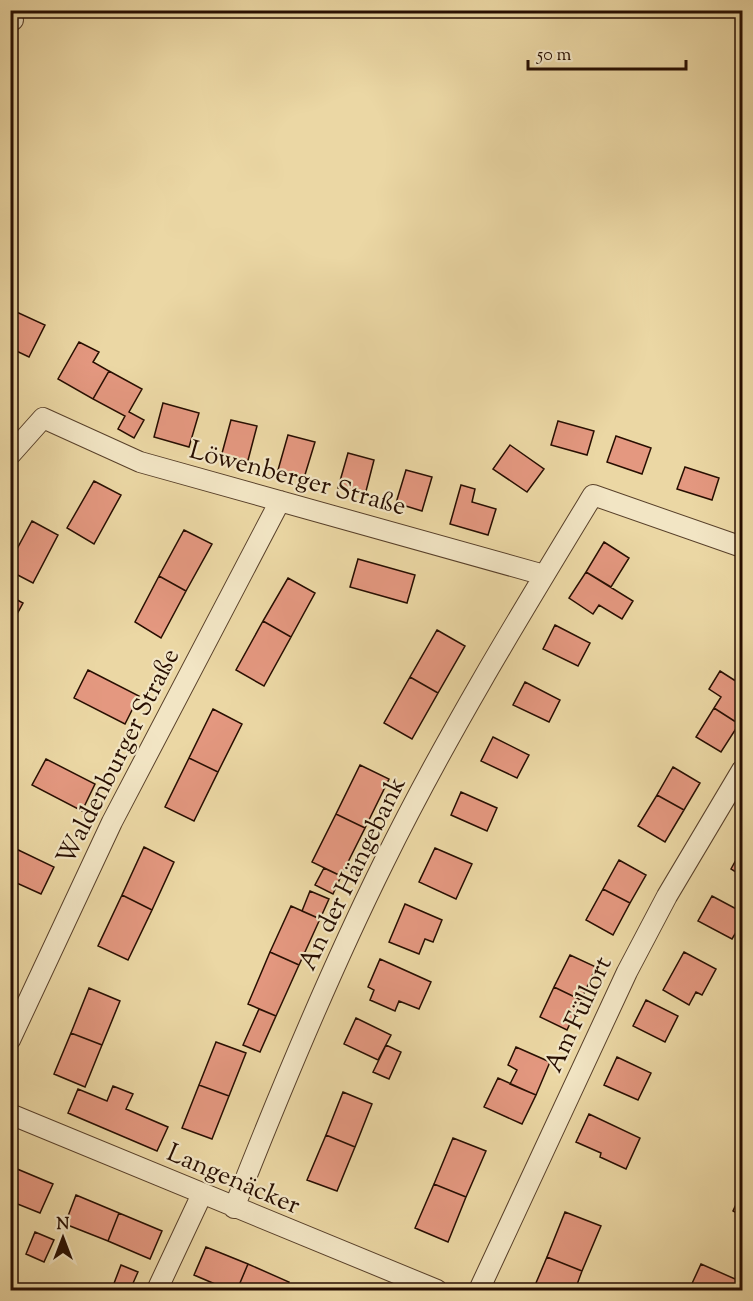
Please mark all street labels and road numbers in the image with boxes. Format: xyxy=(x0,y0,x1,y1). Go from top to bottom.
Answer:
street label: Löwenberger Straße xyxy=(185,433,410,526)
street label: Waldenburger Straße xyxy=(49,642,190,872)
street label: An der Hängebank xyxy=(290,771,416,977)
street label: Am Füllort xyxy=(536,951,622,1079)
street label: Langenäcker xyxy=(161,1136,306,1225)

